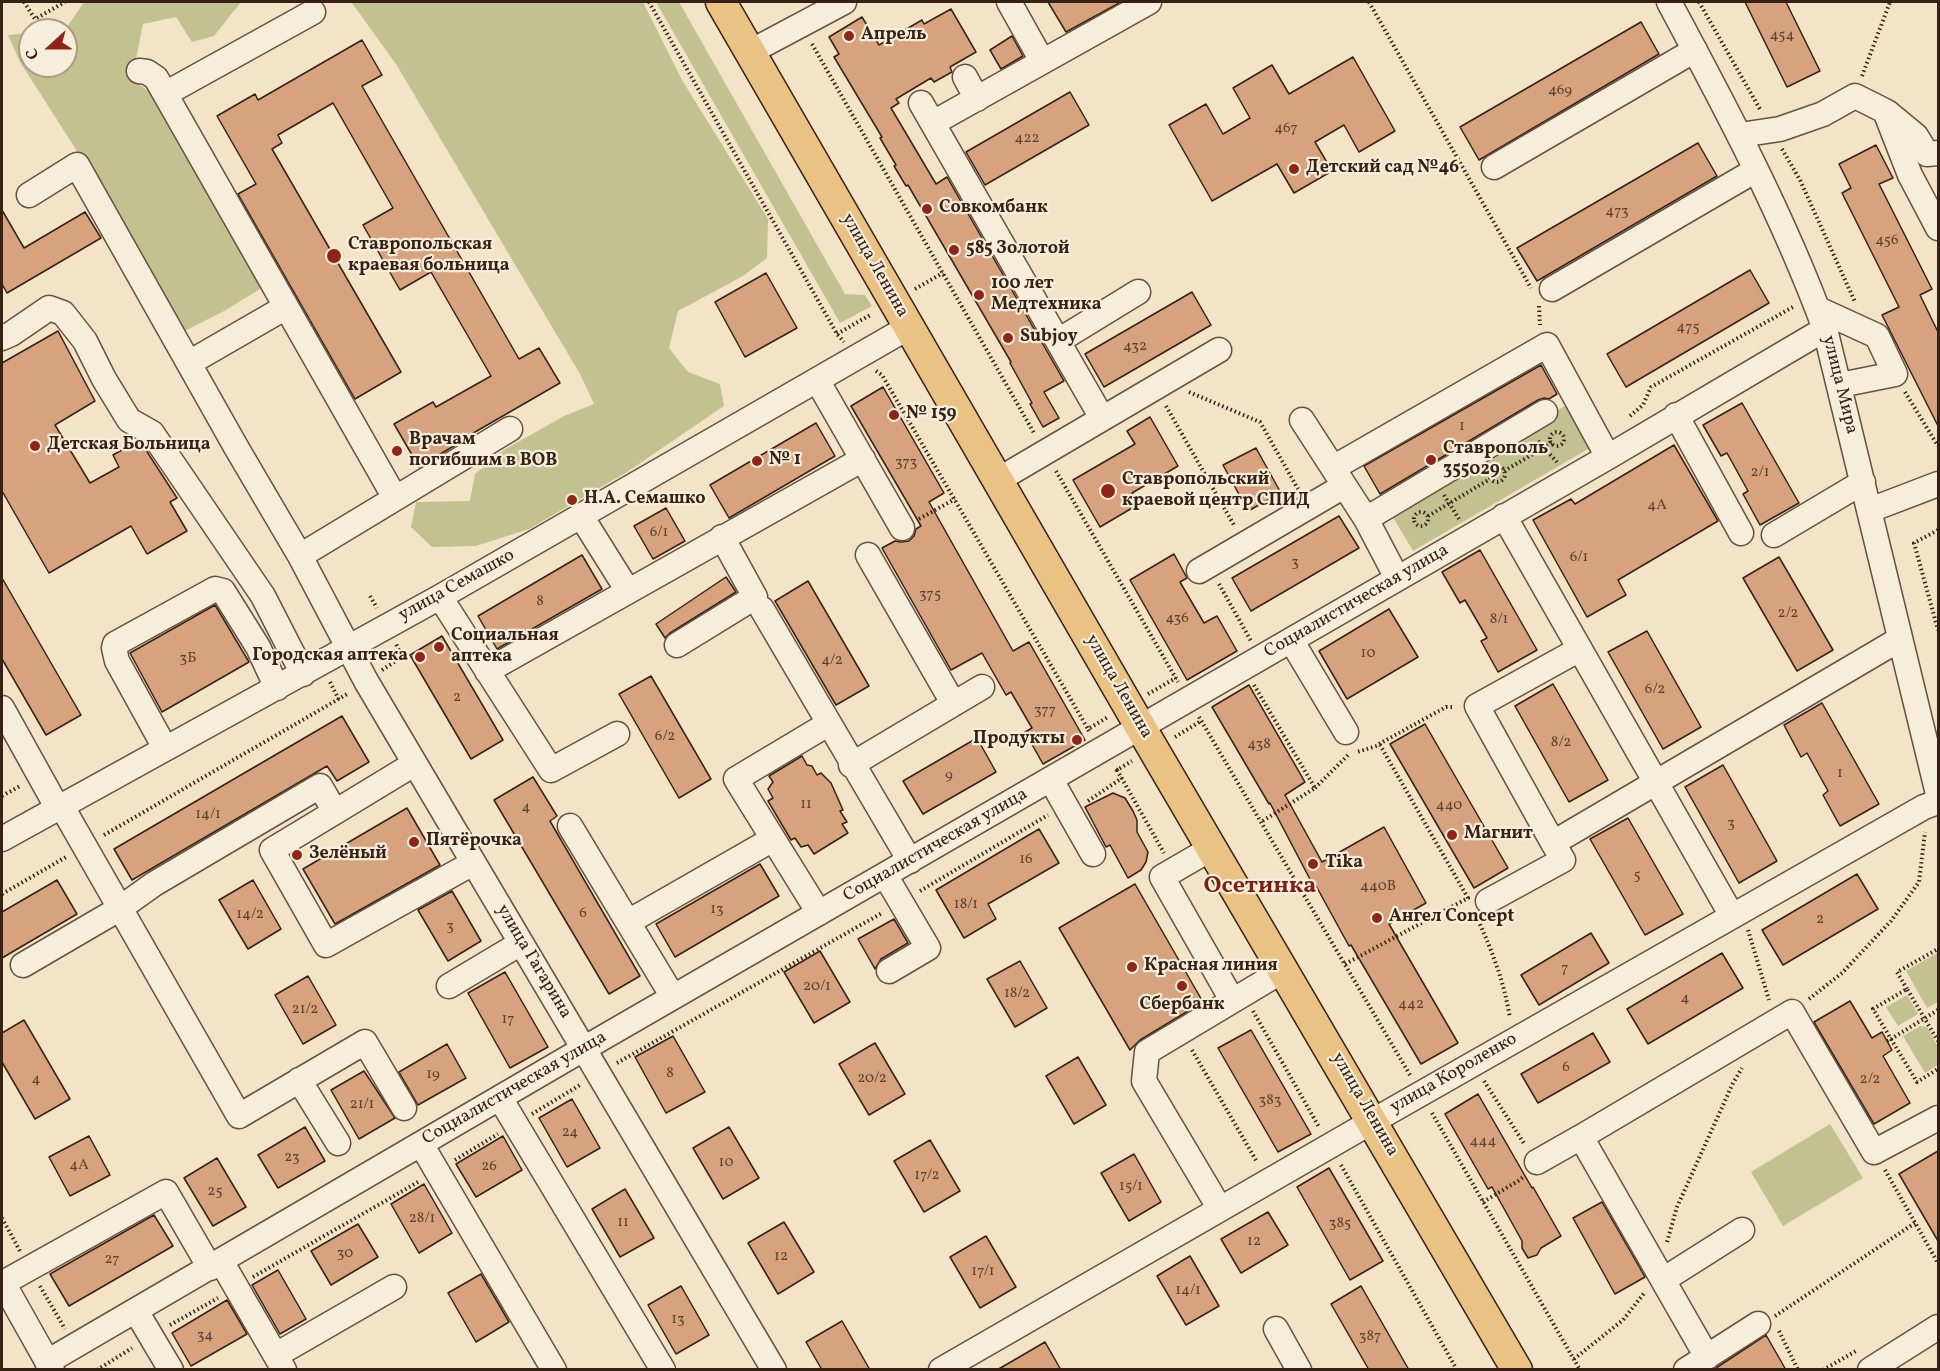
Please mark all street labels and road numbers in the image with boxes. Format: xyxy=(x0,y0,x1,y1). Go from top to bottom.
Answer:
street label: улица Ленина xyxy=(836,210,912,322)
street label: улица Мира xyxy=(1816,334,1862,436)
street label: Социалистическая улица xyxy=(1261,540,1453,664)
street label: улица Семашко xyxy=(395,545,519,627)
street label: улица Ленина xyxy=(1080,631,1156,743)
street label: Социалистическая улица xyxy=(840,784,1032,908)
street label: улица Гагарина xyxy=(490,901,576,1023)
street label: Социалистическая улица xyxy=(419,1027,611,1151)
street label: улица Короленко xyxy=(1387,1029,1521,1119)
street label: улица Ленина xyxy=(1326,1049,1402,1161)

